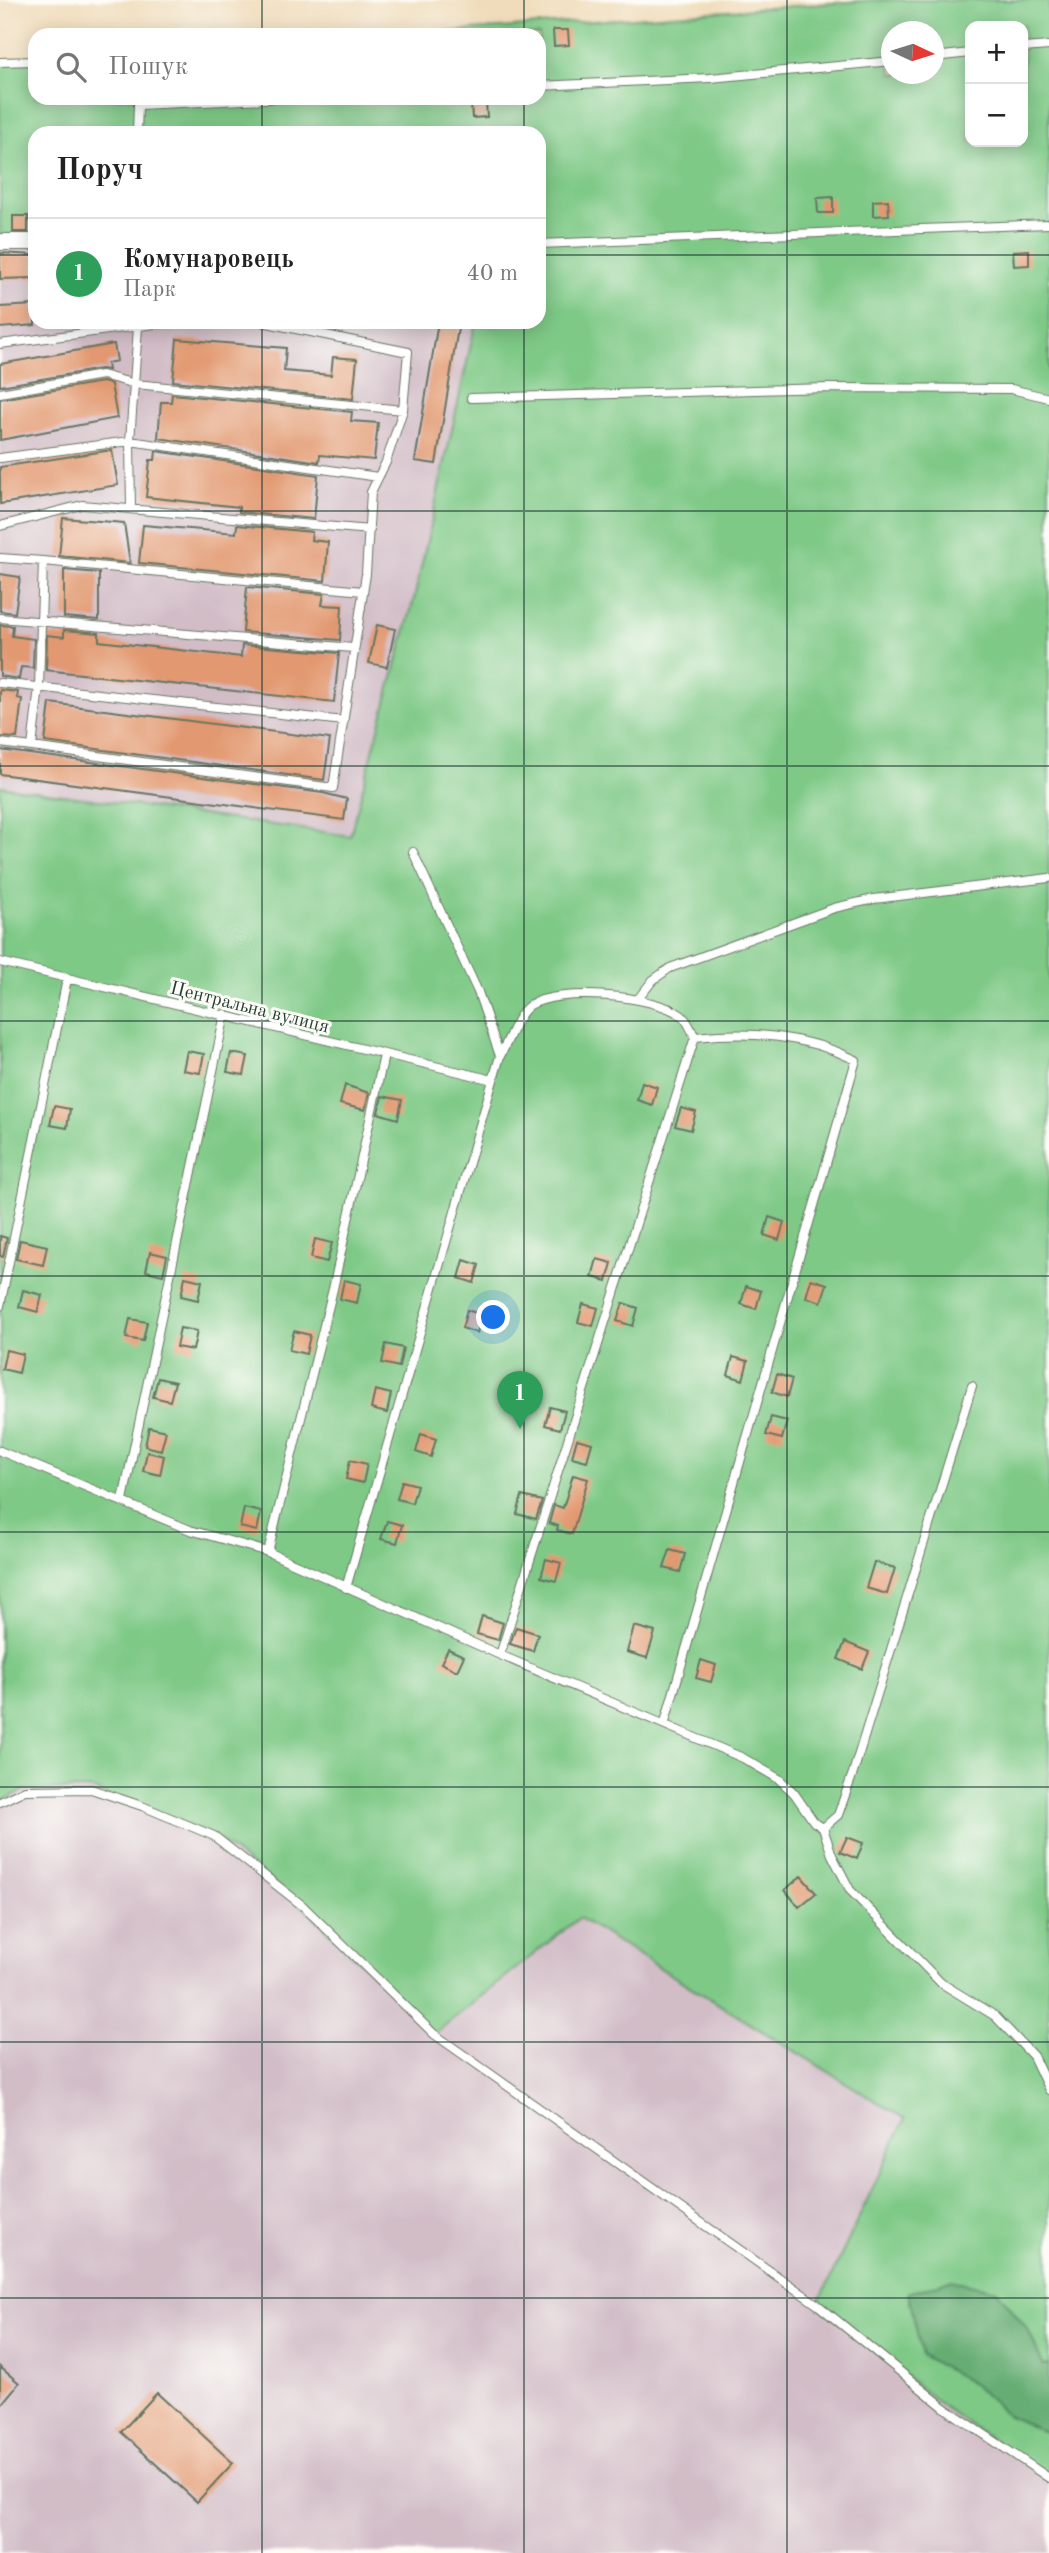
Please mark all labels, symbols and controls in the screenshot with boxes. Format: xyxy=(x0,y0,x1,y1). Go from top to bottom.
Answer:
north arrow xyxy=(881,21,944,84)
map controls xyxy=(965,21,1028,147)
button: + xyxy=(965,21,1028,84)
search box xyxy=(28,28,546,105)
icon: search xyxy=(52,48,90,86)
text: Пошук xyxy=(108,54,188,80)
button: − xyxy=(965,84,1028,147)
text: Поруч xyxy=(56,156,143,186)
text: Комунаровець xyxy=(123,247,294,273)
text: 1 xyxy=(72,262,86,285)
text: 40 m xyxy=(467,262,518,285)
text: Парк xyxy=(123,278,176,301)
street label: Центральна вулиця xyxy=(168,979,331,1037)
your location xyxy=(476,1300,510,1334)
pin: 1 xyxy=(497,1371,543,1429)

